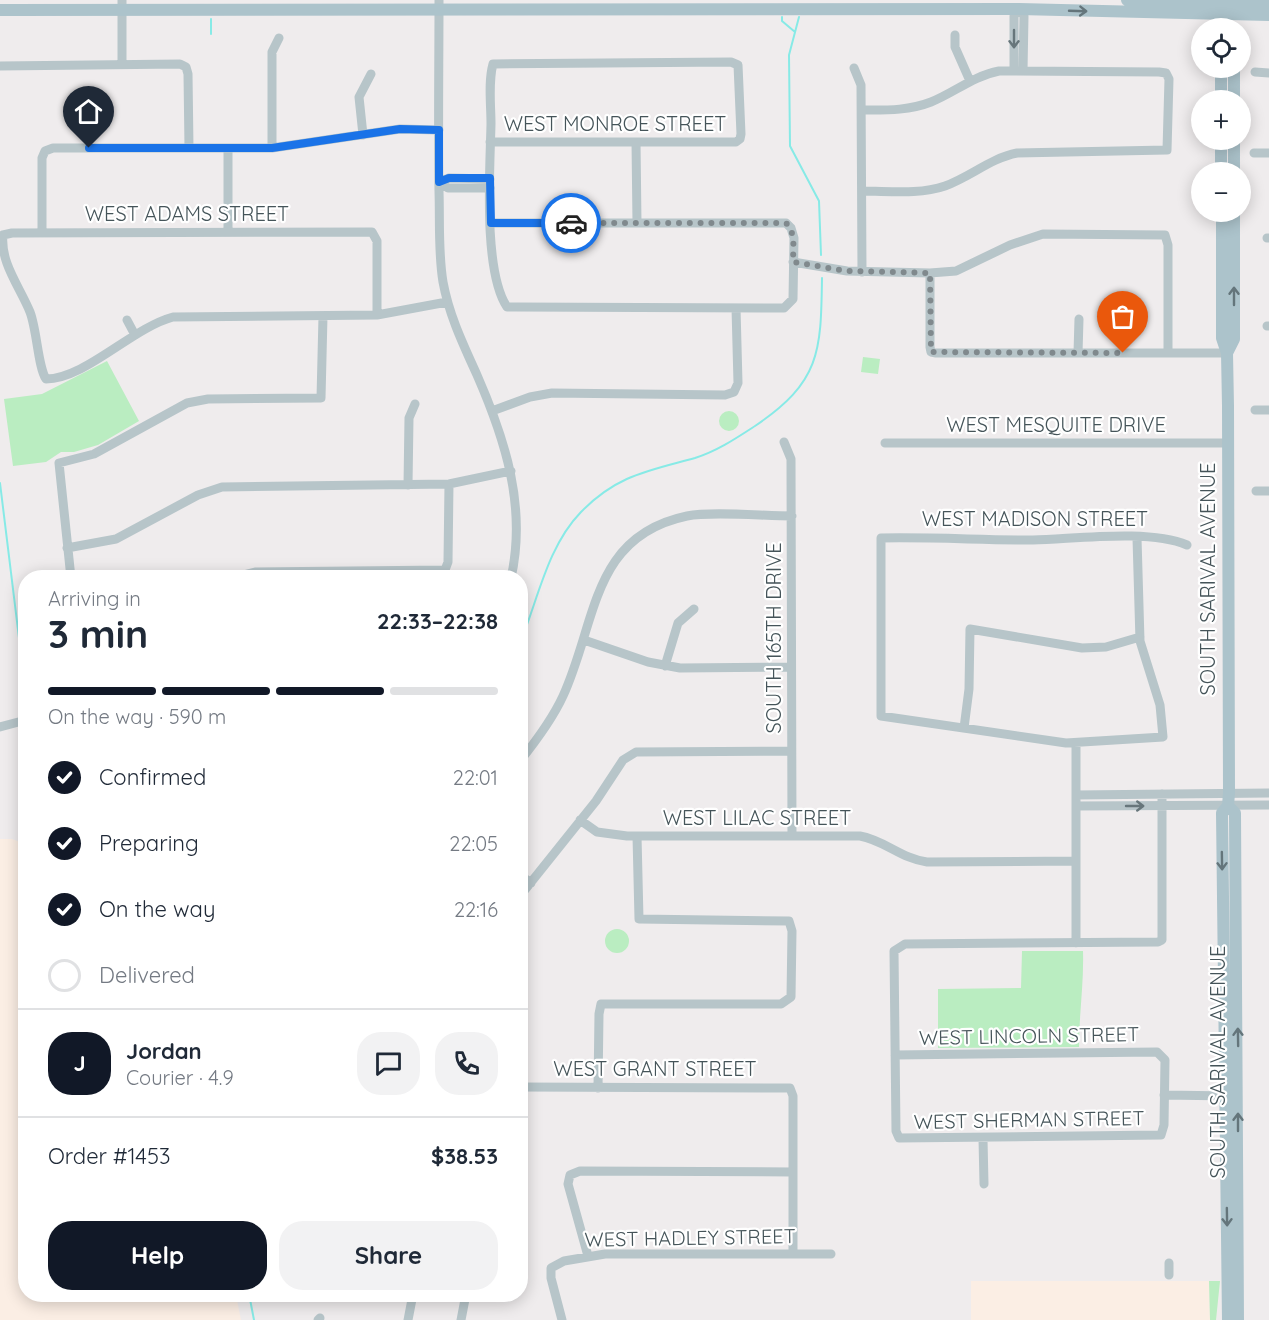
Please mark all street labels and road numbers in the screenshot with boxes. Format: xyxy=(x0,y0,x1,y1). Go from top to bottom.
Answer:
street label: WEST MONROE STREET xyxy=(504,111,726,136)
street label: WEST ADAMS STREET xyxy=(85,201,289,226)
street label: WEST MESQUITE DRIVE xyxy=(946,412,1166,437)
street label: SOUTH SARIVAL AVENUE xyxy=(1195,463,1220,695)
street label: WEST MADISON STREET xyxy=(922,506,1148,531)
street label: SOUTH 165TH DRIVE xyxy=(761,542,786,734)
street label: WEST LILAC STREET xyxy=(663,805,851,830)
street label: SOUTH SARIVAL AVENUE xyxy=(1205,946,1230,1178)
street label: WEST LINCOLN STREET xyxy=(919,1021,1139,1050)
street label: WEST GRANT STREET xyxy=(553,1056,757,1081)
street label: WEST SHERMAN STREET xyxy=(913,1105,1145,1134)
street label: WEST HADLEY STREET xyxy=(584,1223,796,1252)

